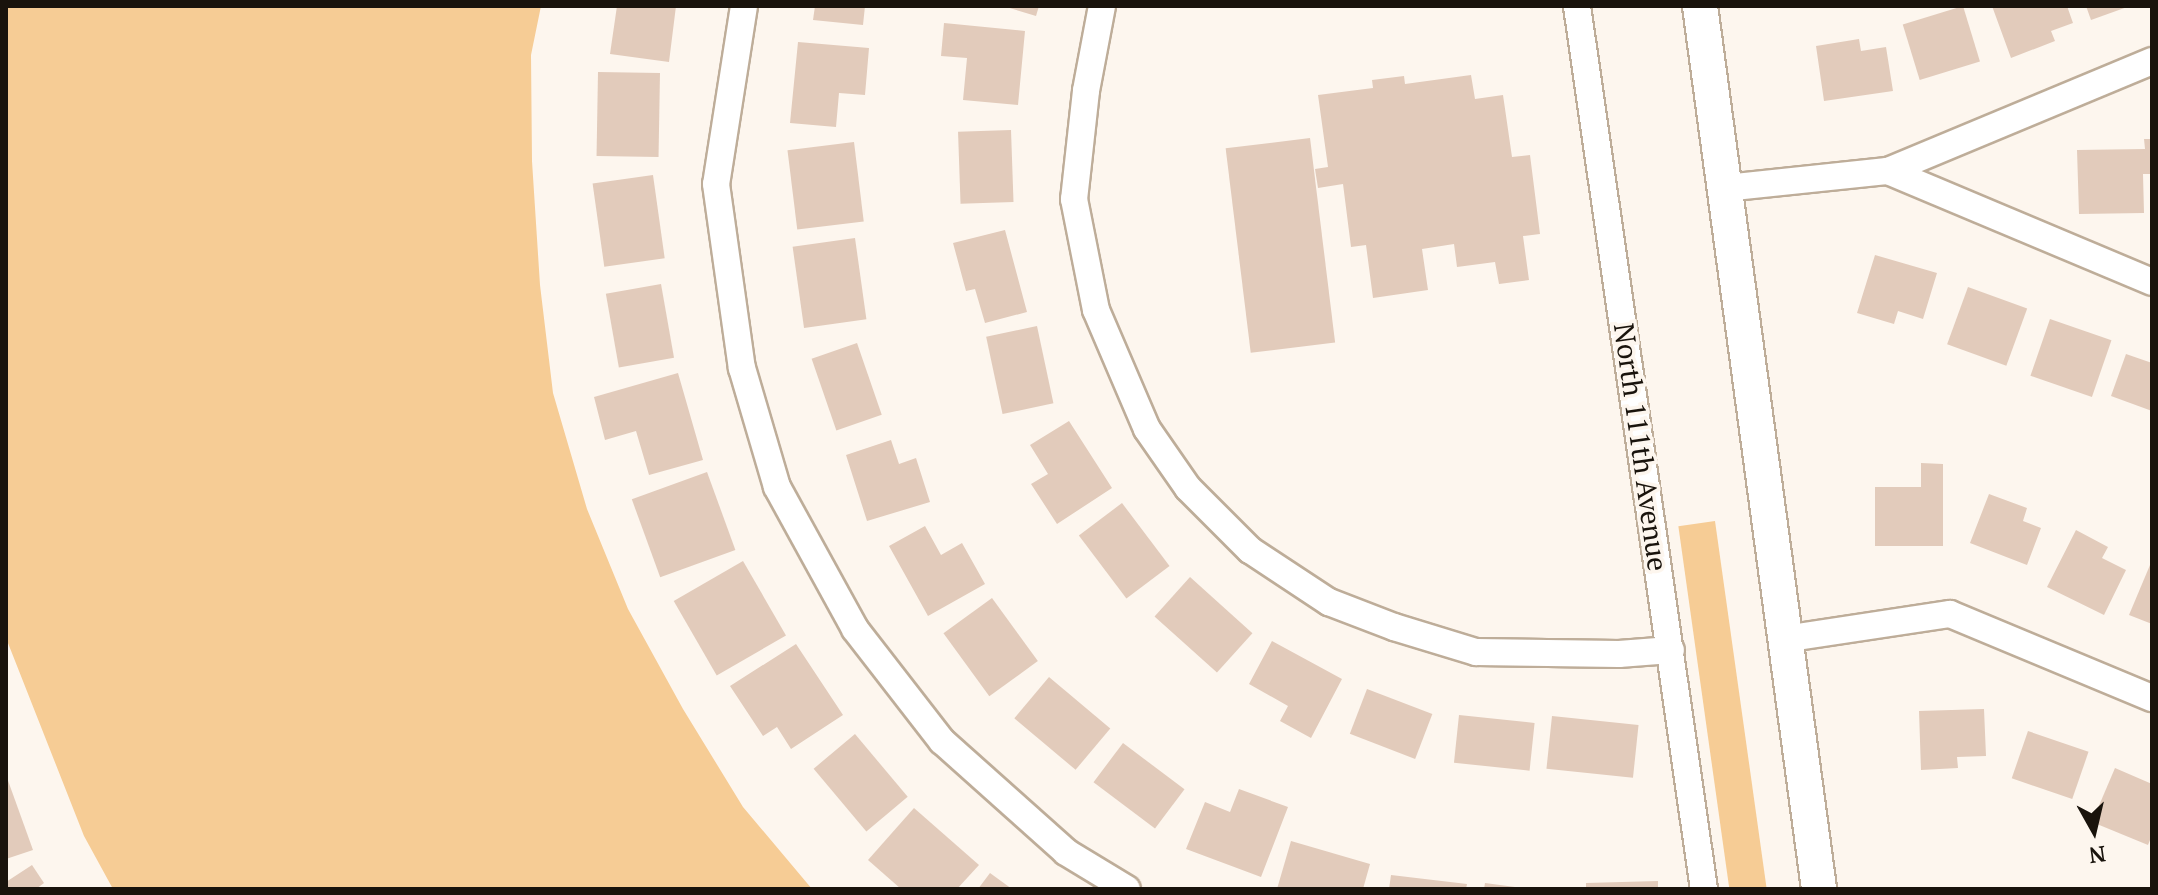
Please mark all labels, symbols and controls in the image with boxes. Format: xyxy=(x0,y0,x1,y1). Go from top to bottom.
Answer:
street label: North 111th Avenue xyxy=(1607,321,1675,573)
north arrow xyxy=(2054,791,2134,871)
text: N xyxy=(2087,840,2108,871)

